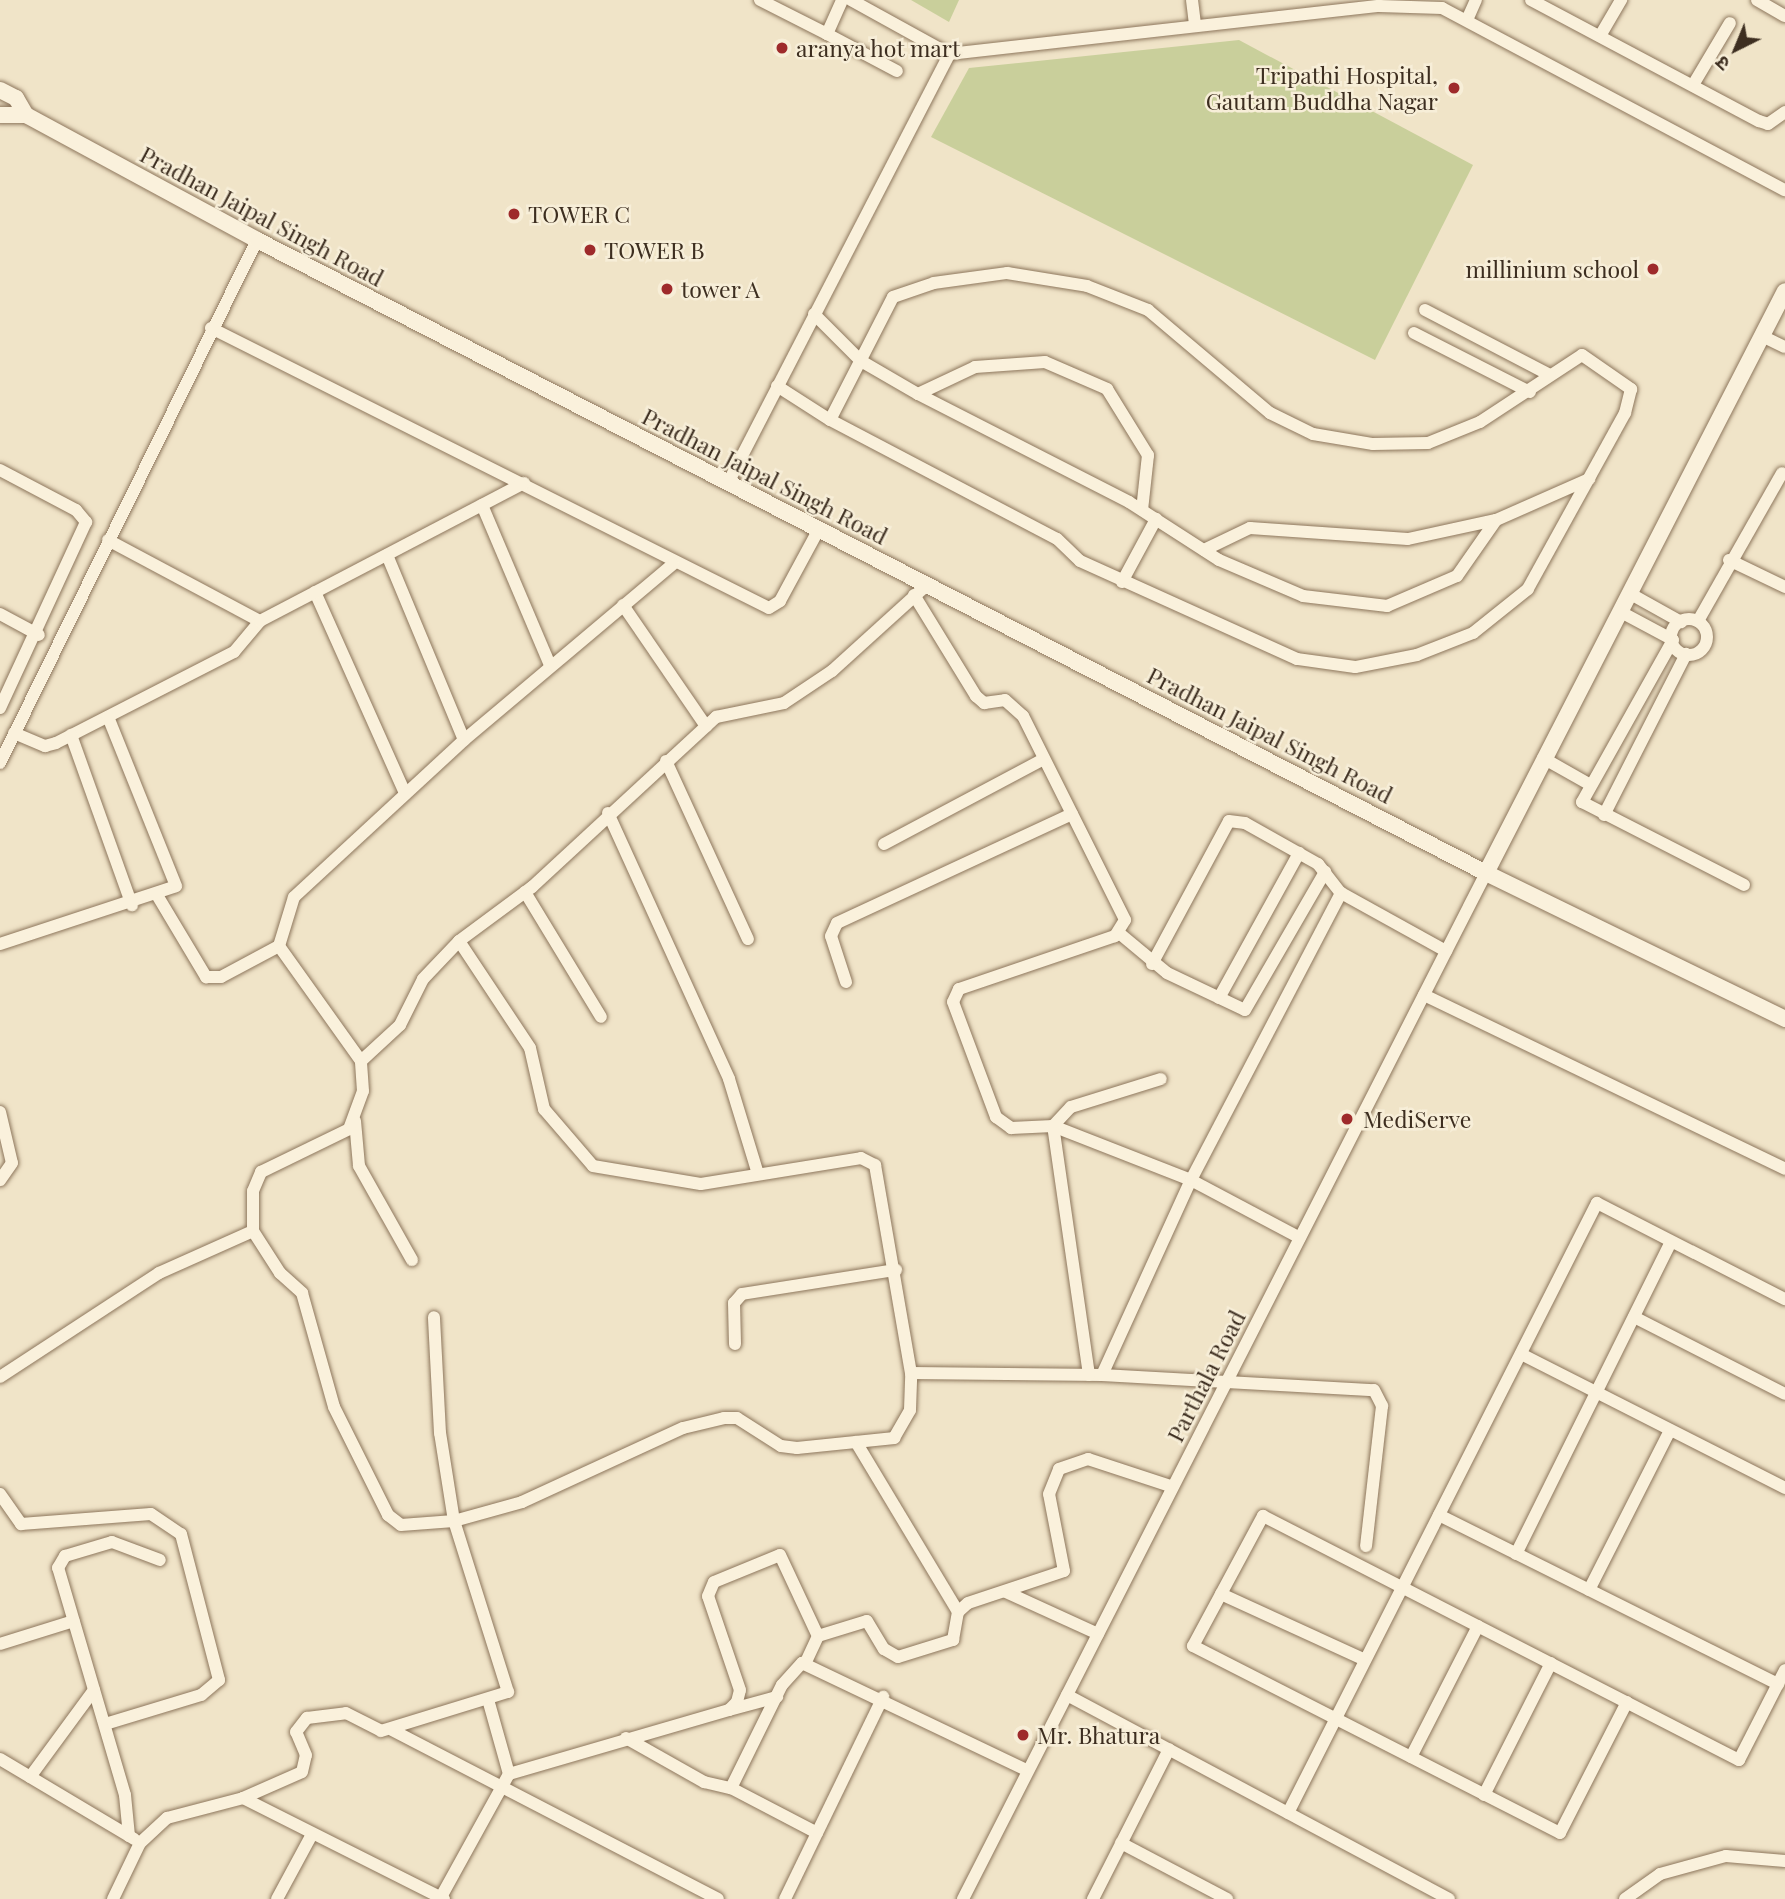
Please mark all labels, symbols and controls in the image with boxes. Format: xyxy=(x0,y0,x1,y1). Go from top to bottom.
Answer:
north arrow xyxy=(1701,14,1771,84)
place label: aranya hot mart xyxy=(796,34,962,62)
marker: aranya hot mart xyxy=(774,40,790,56)
text: उ xyxy=(1709,51,1735,78)
place label: Tripathi Hospital, Gautam Buddha Nagar xyxy=(1205,61,1438,115)
marker: Tripathi Hospital, Gautam Buddha Nagar xyxy=(1444,78,1464,98)
street label: Pradhan Jaipal Singh Road xyxy=(136,140,388,292)
place label: TOWER C xyxy=(528,200,630,228)
marker: TOWER C xyxy=(506,206,522,222)
place label: TOWER B xyxy=(604,236,705,264)
marker: TOWER B xyxy=(582,242,598,258)
place label: millinium school xyxy=(1465,255,1639,283)
marker: millinium school xyxy=(1645,261,1661,277)
place label: tower A xyxy=(681,275,761,303)
marker: tower A xyxy=(659,281,675,297)
street label: Pradhan Jaipal Singh Road xyxy=(638,402,892,550)
street label: Pradhan Jaipal Singh Road xyxy=(1143,661,1397,809)
place label: MediServe xyxy=(1363,1105,1471,1133)
marker: MediServe xyxy=(1337,1109,1357,1129)
street label: Parthala Road xyxy=(1161,1305,1251,1447)
place label: Mr. Bhatura xyxy=(1037,1721,1160,1749)
marker: Mr. Bhatura xyxy=(1015,1727,1031,1743)

